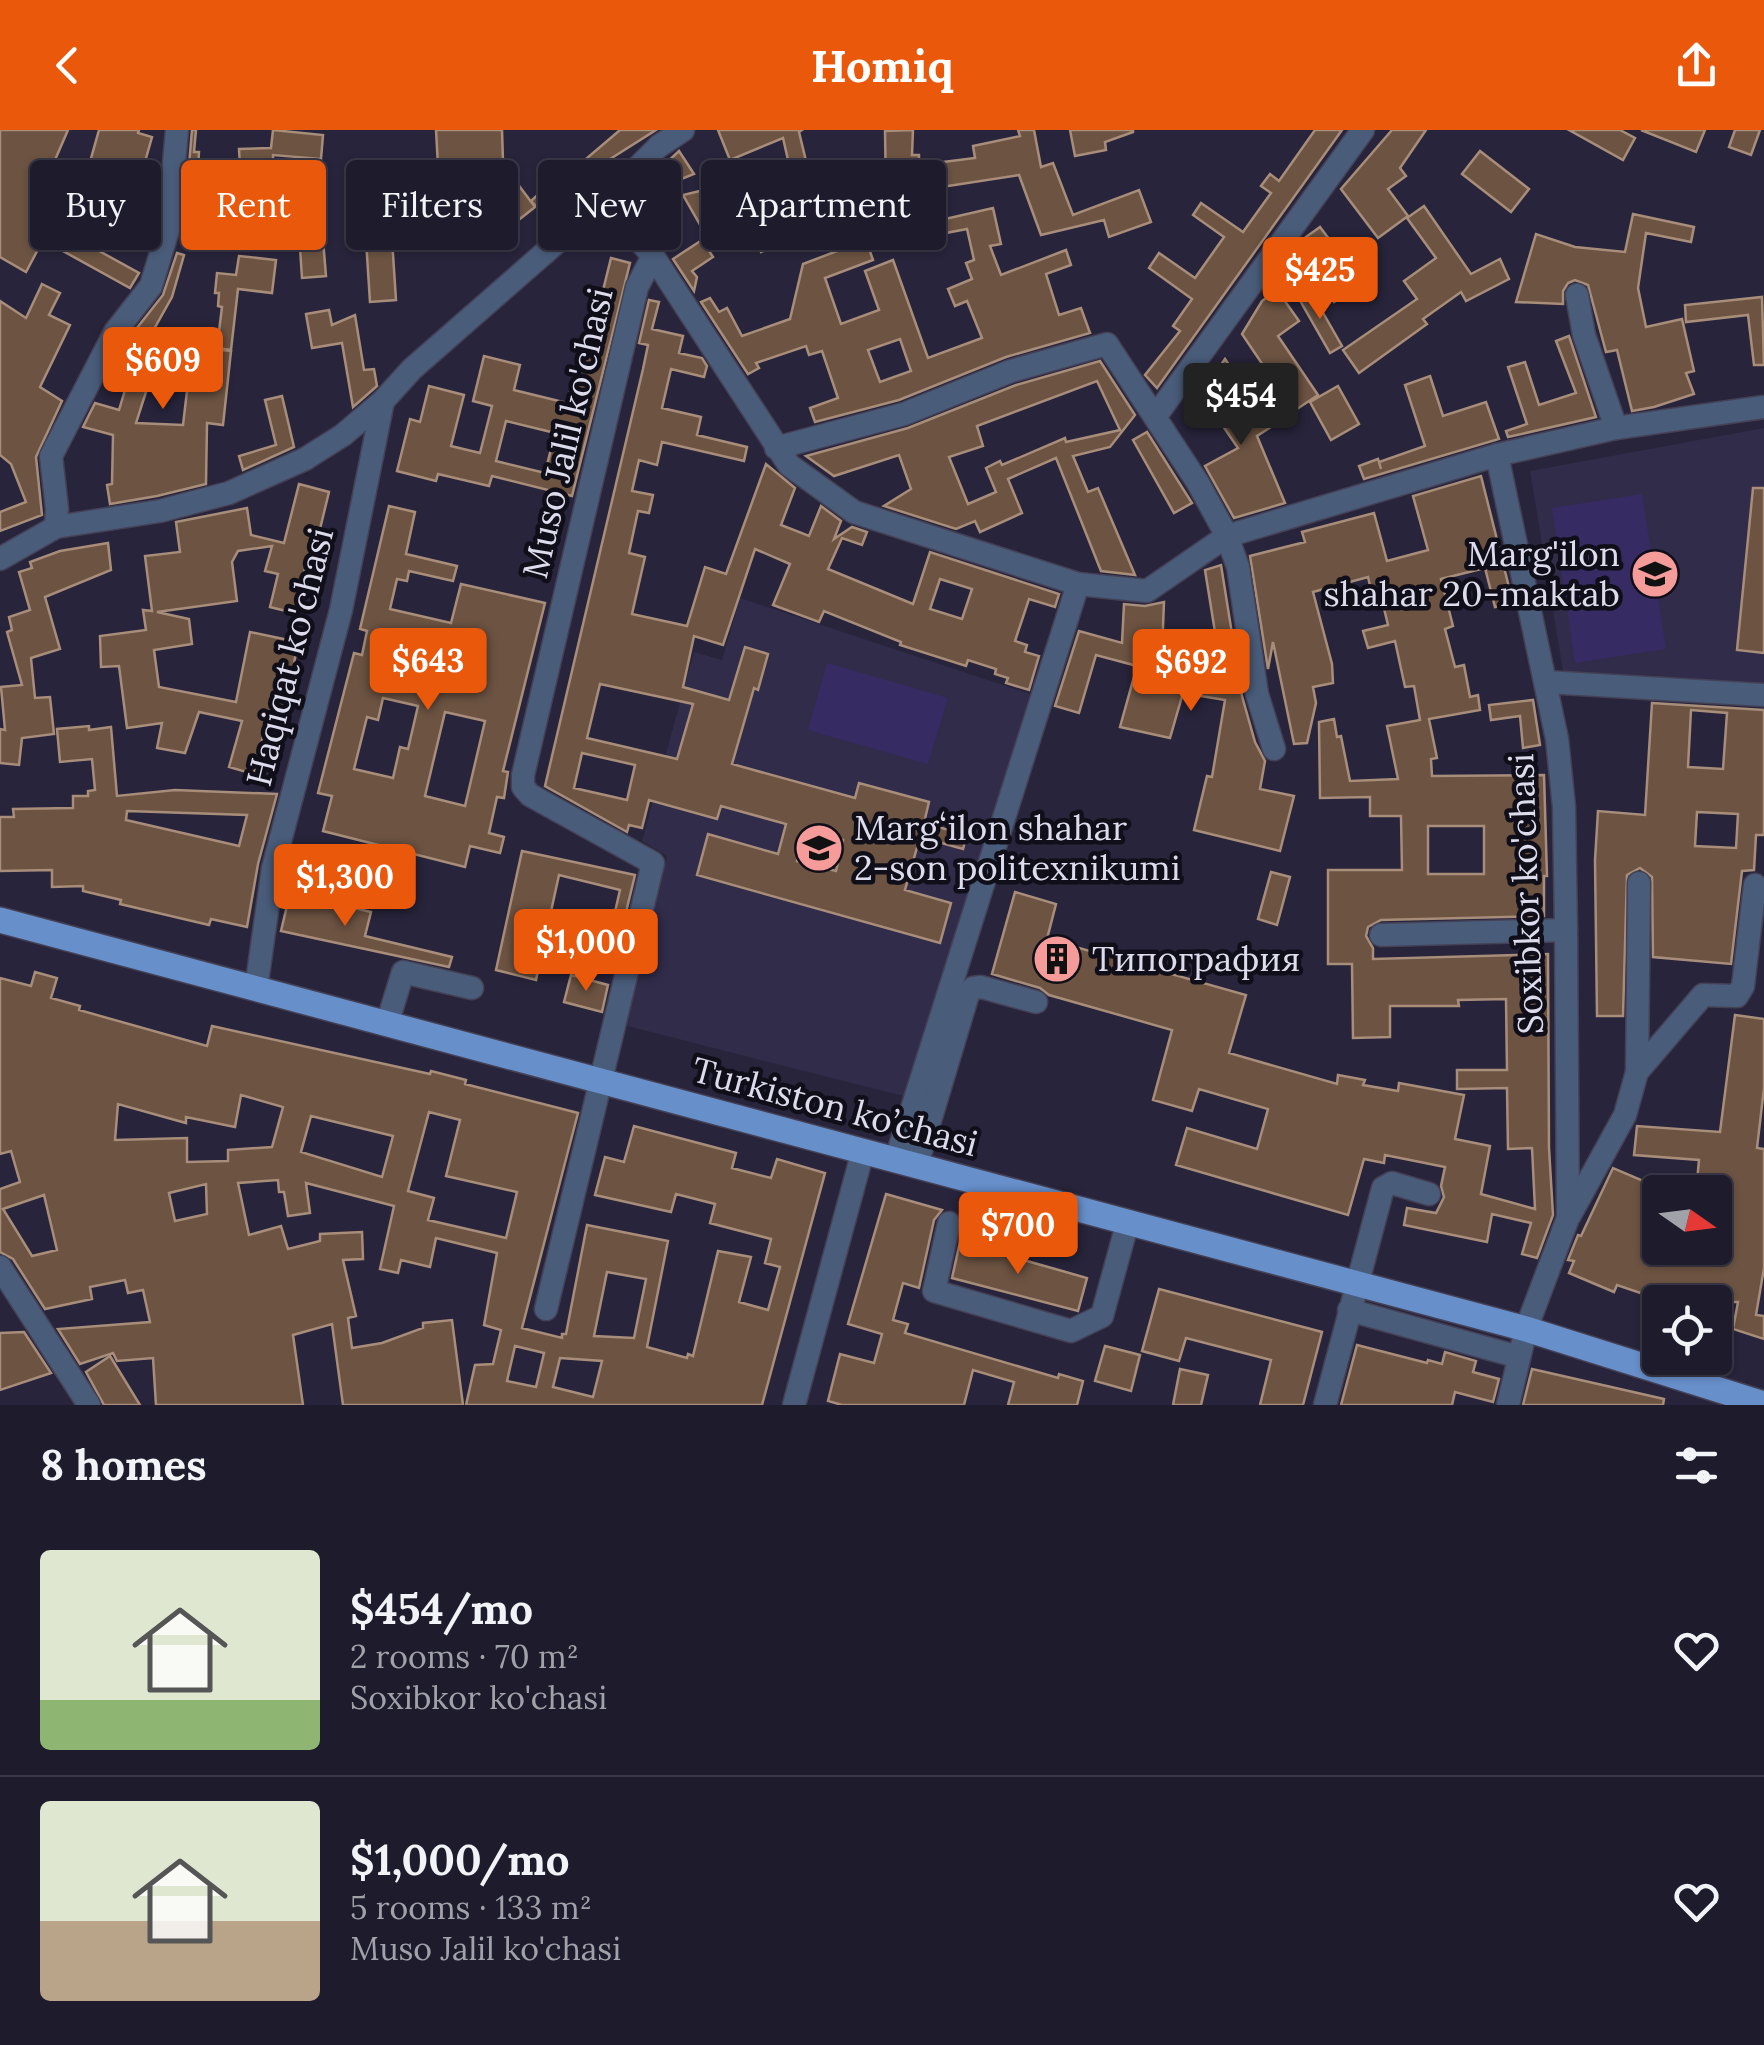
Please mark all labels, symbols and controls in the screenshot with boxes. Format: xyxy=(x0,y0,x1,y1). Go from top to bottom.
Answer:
text: Homiq xyxy=(811,37,953,94)
icon: back xyxy=(40,38,95,93)
icon: share xyxy=(1669,38,1724,93)
chip: Buy xyxy=(30,160,161,250)
chip: Rent xyxy=(181,160,326,250)
chip: Filters xyxy=(346,160,518,250)
chip: New xyxy=(538,160,681,250)
chip: Apartment xyxy=(701,160,946,250)
pin: $425 xyxy=(1261,237,1379,322)
text: $425 xyxy=(1285,249,1355,290)
street label: Muso Jalil ko'chasi xyxy=(512,283,623,582)
pin: $609 xyxy=(104,327,222,412)
text: $609 xyxy=(125,339,201,380)
pin: $454 xyxy=(1182,363,1300,448)
text: $454 xyxy=(1205,375,1277,416)
street label: Haqiqat ko'chasi xyxy=(236,523,343,791)
place label: Marg'ilon shahar 20-maktab xyxy=(1324,531,1620,616)
school or university icon: Marg'ilon shahar 20-maktab xyxy=(1629,548,1681,600)
pin: $643 xyxy=(369,628,487,713)
pin: $692 xyxy=(1132,629,1250,714)
text: $643 xyxy=(392,640,464,681)
text: $692 xyxy=(1155,641,1227,682)
street label: Soxibkor ko'chasi xyxy=(1498,753,1553,1035)
place label: Margʻilon shahar 2-son politexnikumi xyxy=(854,805,1180,890)
school or university icon: Margʻilon shahar 2-son politexnikumi xyxy=(793,822,845,874)
pin: $1,300 xyxy=(264,844,426,929)
text: $1,300 xyxy=(296,856,394,897)
pin: $1,000 xyxy=(505,909,667,994)
text: $1,000 xyxy=(536,921,636,962)
building icon: Типография xyxy=(1031,933,1083,985)
place label: Типография xyxy=(1092,936,1300,981)
street label: Turkiston ko’chasi xyxy=(687,1047,983,1166)
north arrow xyxy=(1642,1175,1732,1265)
map controls xyxy=(1642,1175,1732,1375)
pin: $700 xyxy=(959,1192,1077,1277)
text: $700 xyxy=(981,1204,1055,1245)
button: locate xyxy=(1642,1285,1732,1375)
text: 8 homes xyxy=(40,1438,207,1492)
icon: filters xyxy=(1669,1438,1724,1493)
text: $454/mo xyxy=(350,1582,533,1636)
icon: home xyxy=(120,1590,240,1710)
icon: heart xyxy=(1669,1623,1724,1678)
text: 2 rooms · 70 m² xyxy=(350,1636,579,1677)
text: Soxibkor ko'chasi xyxy=(350,1677,607,1718)
text: $1,000/mo xyxy=(350,1833,570,1887)
icon: home xyxy=(120,1841,240,1961)
icon: heart xyxy=(1669,1874,1724,1929)
text: 5 rooms · 133 m² xyxy=(350,1887,592,1928)
text: Muso Jalil ko'chasi xyxy=(350,1928,621,1969)

